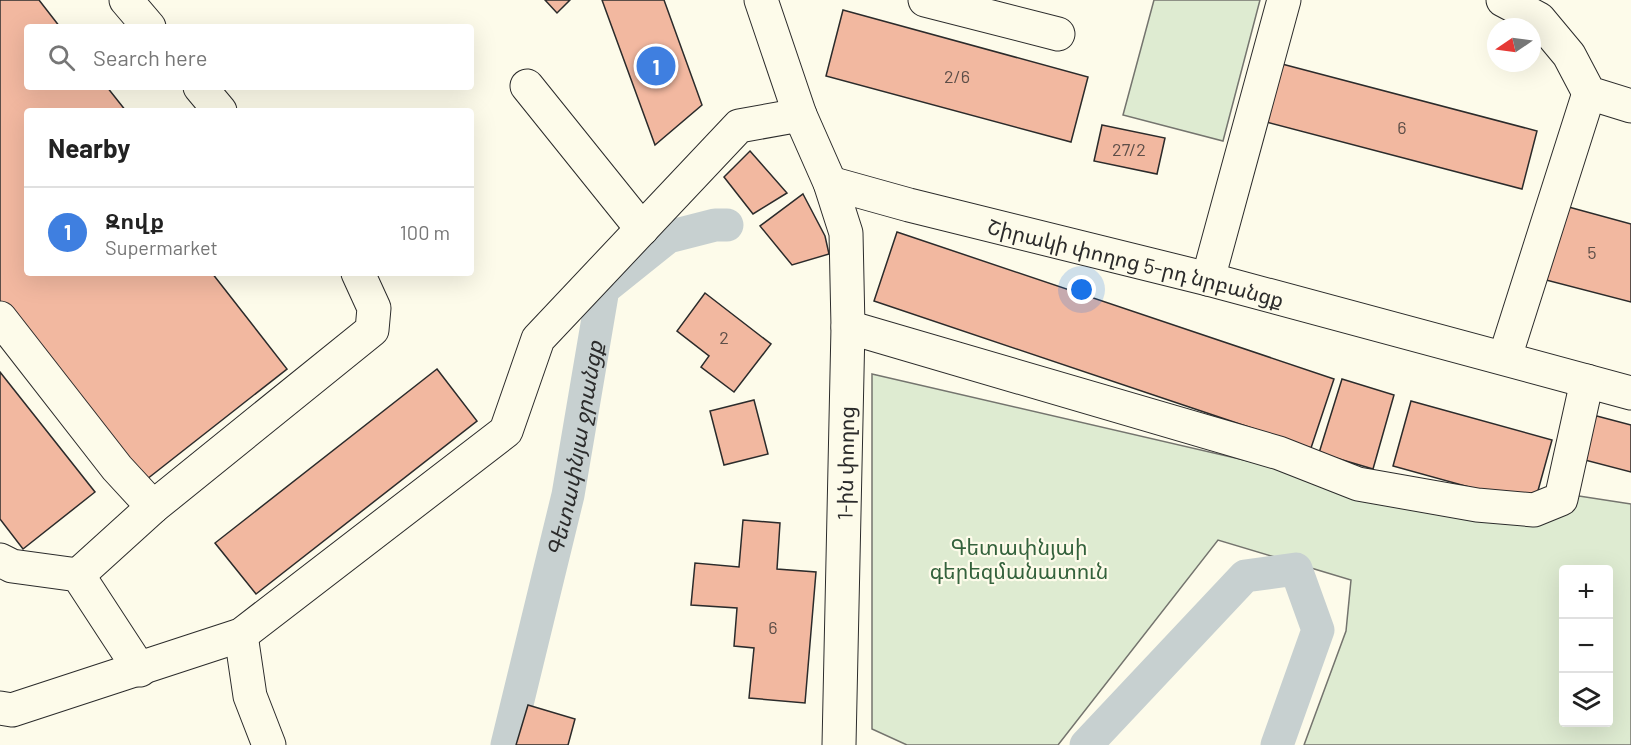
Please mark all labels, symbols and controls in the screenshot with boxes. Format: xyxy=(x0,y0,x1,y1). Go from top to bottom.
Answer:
north arrow xyxy=(1487,18,1541,72)
search box xyxy=(24,24,474,90)
icon: search xyxy=(45,41,78,74)
text: Search here xyxy=(93,44,207,70)
pin: 1 xyxy=(636,44,676,88)
house number: 2/6 xyxy=(944,65,970,87)
house number: 6 xyxy=(1397,116,1407,138)
text: Nearby xyxy=(48,132,130,163)
house number: 27/2 xyxy=(1112,138,1146,160)
text: Զովք xyxy=(105,207,164,233)
street label: Շիրակի փողոց 5-րդ նրբանցք xyxy=(985,212,1287,312)
text: 1 xyxy=(64,220,71,244)
text: 100 m xyxy=(400,220,450,244)
text: Supermarket xyxy=(105,235,218,259)
house number: 5 xyxy=(1587,241,1597,263)
your location xyxy=(1067,275,1096,304)
house number: 2 xyxy=(719,326,729,348)
water label: Գետափնյա ջրանցք xyxy=(540,338,609,559)
street label: 1-ին փողոց xyxy=(832,406,859,520)
park label: Գետափնյաի գերեզմանատուն xyxy=(930,534,1108,584)
map controls xyxy=(1559,565,1613,727)
button: + xyxy=(1559,565,1613,619)
house number: 6 xyxy=(768,616,778,638)
button: − xyxy=(1559,619,1613,673)
button: layers xyxy=(1559,673,1613,727)

